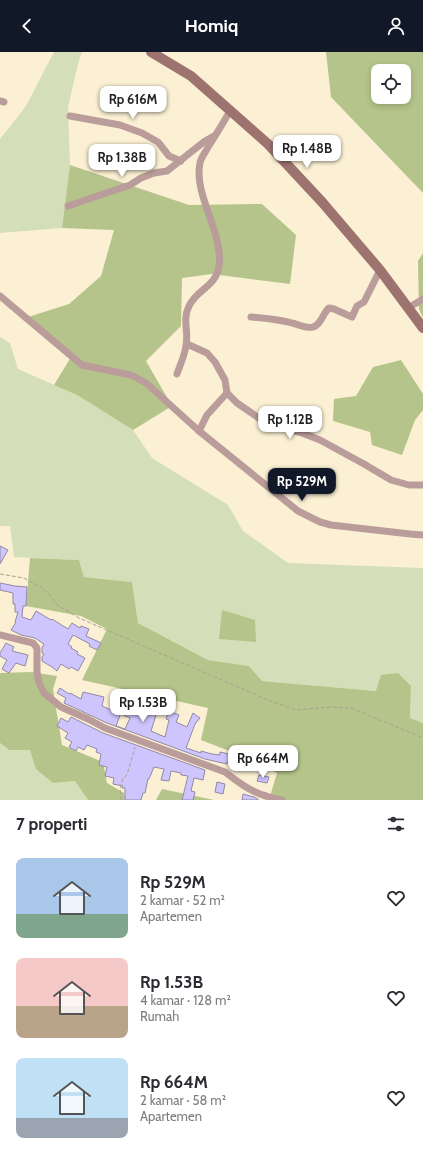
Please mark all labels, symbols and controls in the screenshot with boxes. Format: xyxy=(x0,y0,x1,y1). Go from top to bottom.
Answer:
icon: back xyxy=(16,15,38,37)
text: Homiq xyxy=(185,15,238,37)
icon: person xyxy=(385,15,407,37)
map controls xyxy=(371,64,411,104)
button: locate xyxy=(371,64,411,104)
pin: Rp 616M xyxy=(96,86,170,120)
text: Rp 616M xyxy=(109,91,157,107)
pin: Rp 1.48B xyxy=(266,135,348,169)
text: Rp 1.48B xyxy=(282,140,332,156)
pin: Rp 1.38B xyxy=(81,144,163,178)
text: Rp 1.38B xyxy=(97,149,147,165)
pin: Rp 1.12B xyxy=(249,406,331,440)
text: Rp 1.12B xyxy=(267,411,313,427)
pin: Rp 529M xyxy=(265,468,339,502)
text: Rp 529M xyxy=(277,473,327,489)
pin: Rp 1.53B xyxy=(102,689,184,723)
text: Rp 1.53B xyxy=(119,694,167,710)
pin: Rp 664M xyxy=(226,745,300,779)
text: Rp 664M xyxy=(237,750,289,766)
icon: filters xyxy=(385,813,407,835)
text: 7 properti xyxy=(16,814,87,834)
text: Rp 529M xyxy=(140,872,206,892)
icon: home xyxy=(48,874,96,922)
icon: heart xyxy=(385,887,407,909)
text: 2 kamar · 52 m² xyxy=(140,892,225,908)
text: Apartemen xyxy=(140,908,202,924)
text: Rp 1.53B xyxy=(140,972,203,992)
icon: home xyxy=(48,974,96,1022)
icon: heart xyxy=(385,987,407,1009)
text: 4 kamar · 128 m² xyxy=(140,992,231,1008)
text: Rumah xyxy=(140,1008,179,1024)
text: Rp 664M xyxy=(140,1072,208,1092)
icon: home xyxy=(48,1074,96,1122)
icon: heart xyxy=(385,1087,407,1109)
text: 2 kamar · 58 m² xyxy=(140,1092,226,1108)
text: Apartemen xyxy=(140,1108,202,1124)

